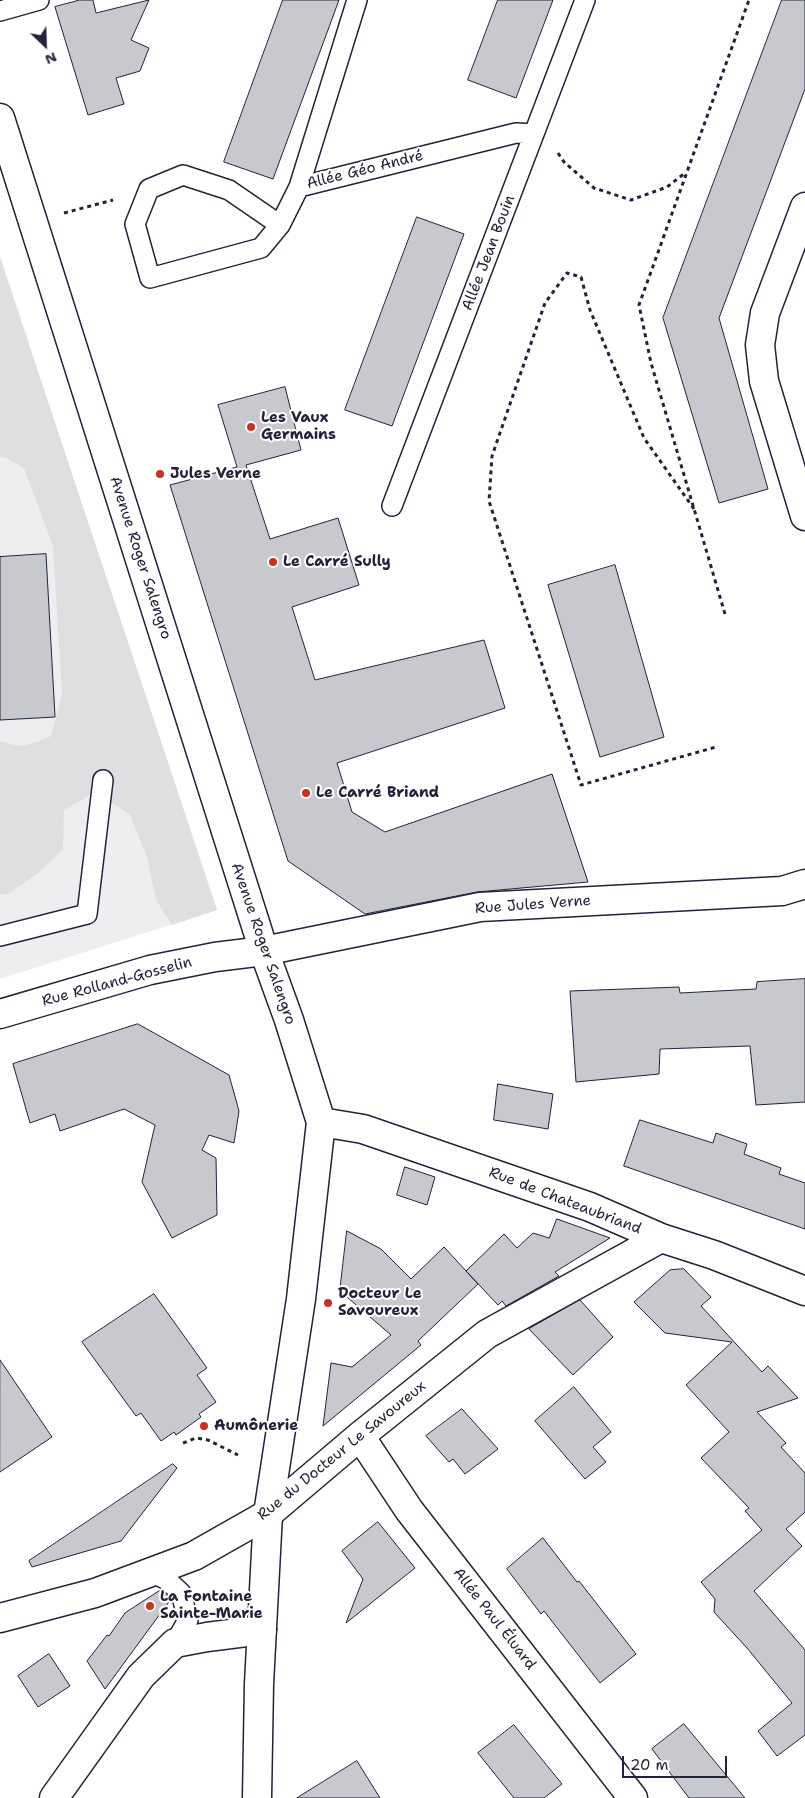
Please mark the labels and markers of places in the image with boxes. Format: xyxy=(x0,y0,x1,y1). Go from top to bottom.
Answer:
place label: Les Vaux Germains xyxy=(261,409,336,444)
marker: Les Vaux Germains xyxy=(245,421,257,433)
place label: Jules Verne xyxy=(170,465,261,483)
marker: Jules Verne xyxy=(154,468,166,480)
place label: Le Carré Sully xyxy=(283,553,391,571)
marker: Le Carré Sully xyxy=(267,556,279,568)
place label: Le Carré Briand xyxy=(316,784,439,802)
marker: Le Carré Briand xyxy=(300,787,312,799)
place label: Docteur Le Savoureux xyxy=(338,1285,422,1320)
marker: Docteur Le Savoureux xyxy=(322,1297,334,1309)
place label: Aumônerie xyxy=(214,1417,298,1435)
marker: Aumônerie xyxy=(198,1420,210,1432)
place label: La Fontaine Sainte-Marie xyxy=(160,1588,263,1623)
marker: La Fontaine Sainte-Marie xyxy=(144,1600,156,1612)

